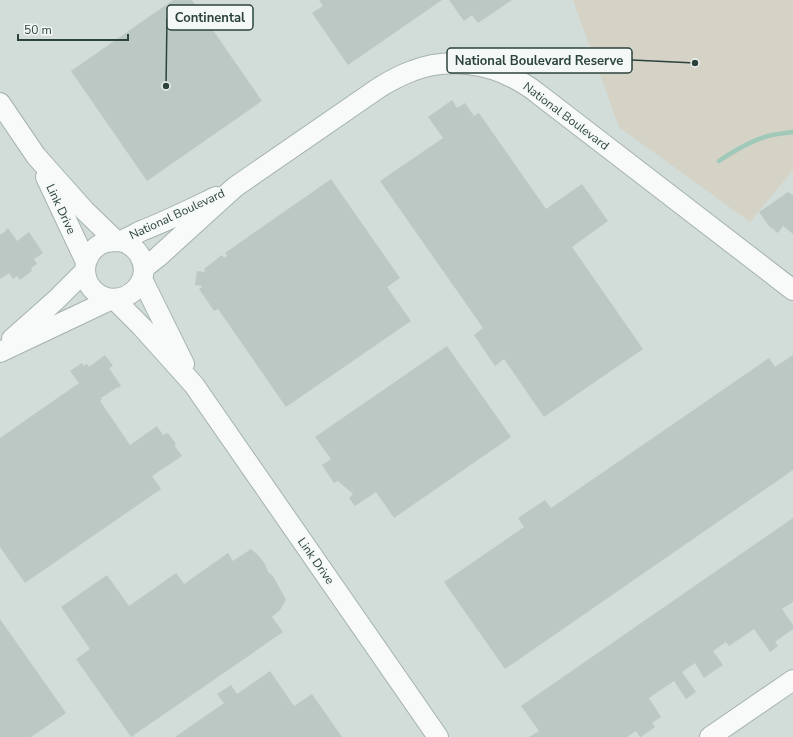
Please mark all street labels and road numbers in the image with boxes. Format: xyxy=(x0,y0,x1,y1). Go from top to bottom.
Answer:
street label: National Boulevard xyxy=(520,78,612,154)
street label: Link Drive xyxy=(42,181,80,237)
street label: National Boulevard xyxy=(127,185,227,243)
street label: Link Drive xyxy=(294,534,338,588)

